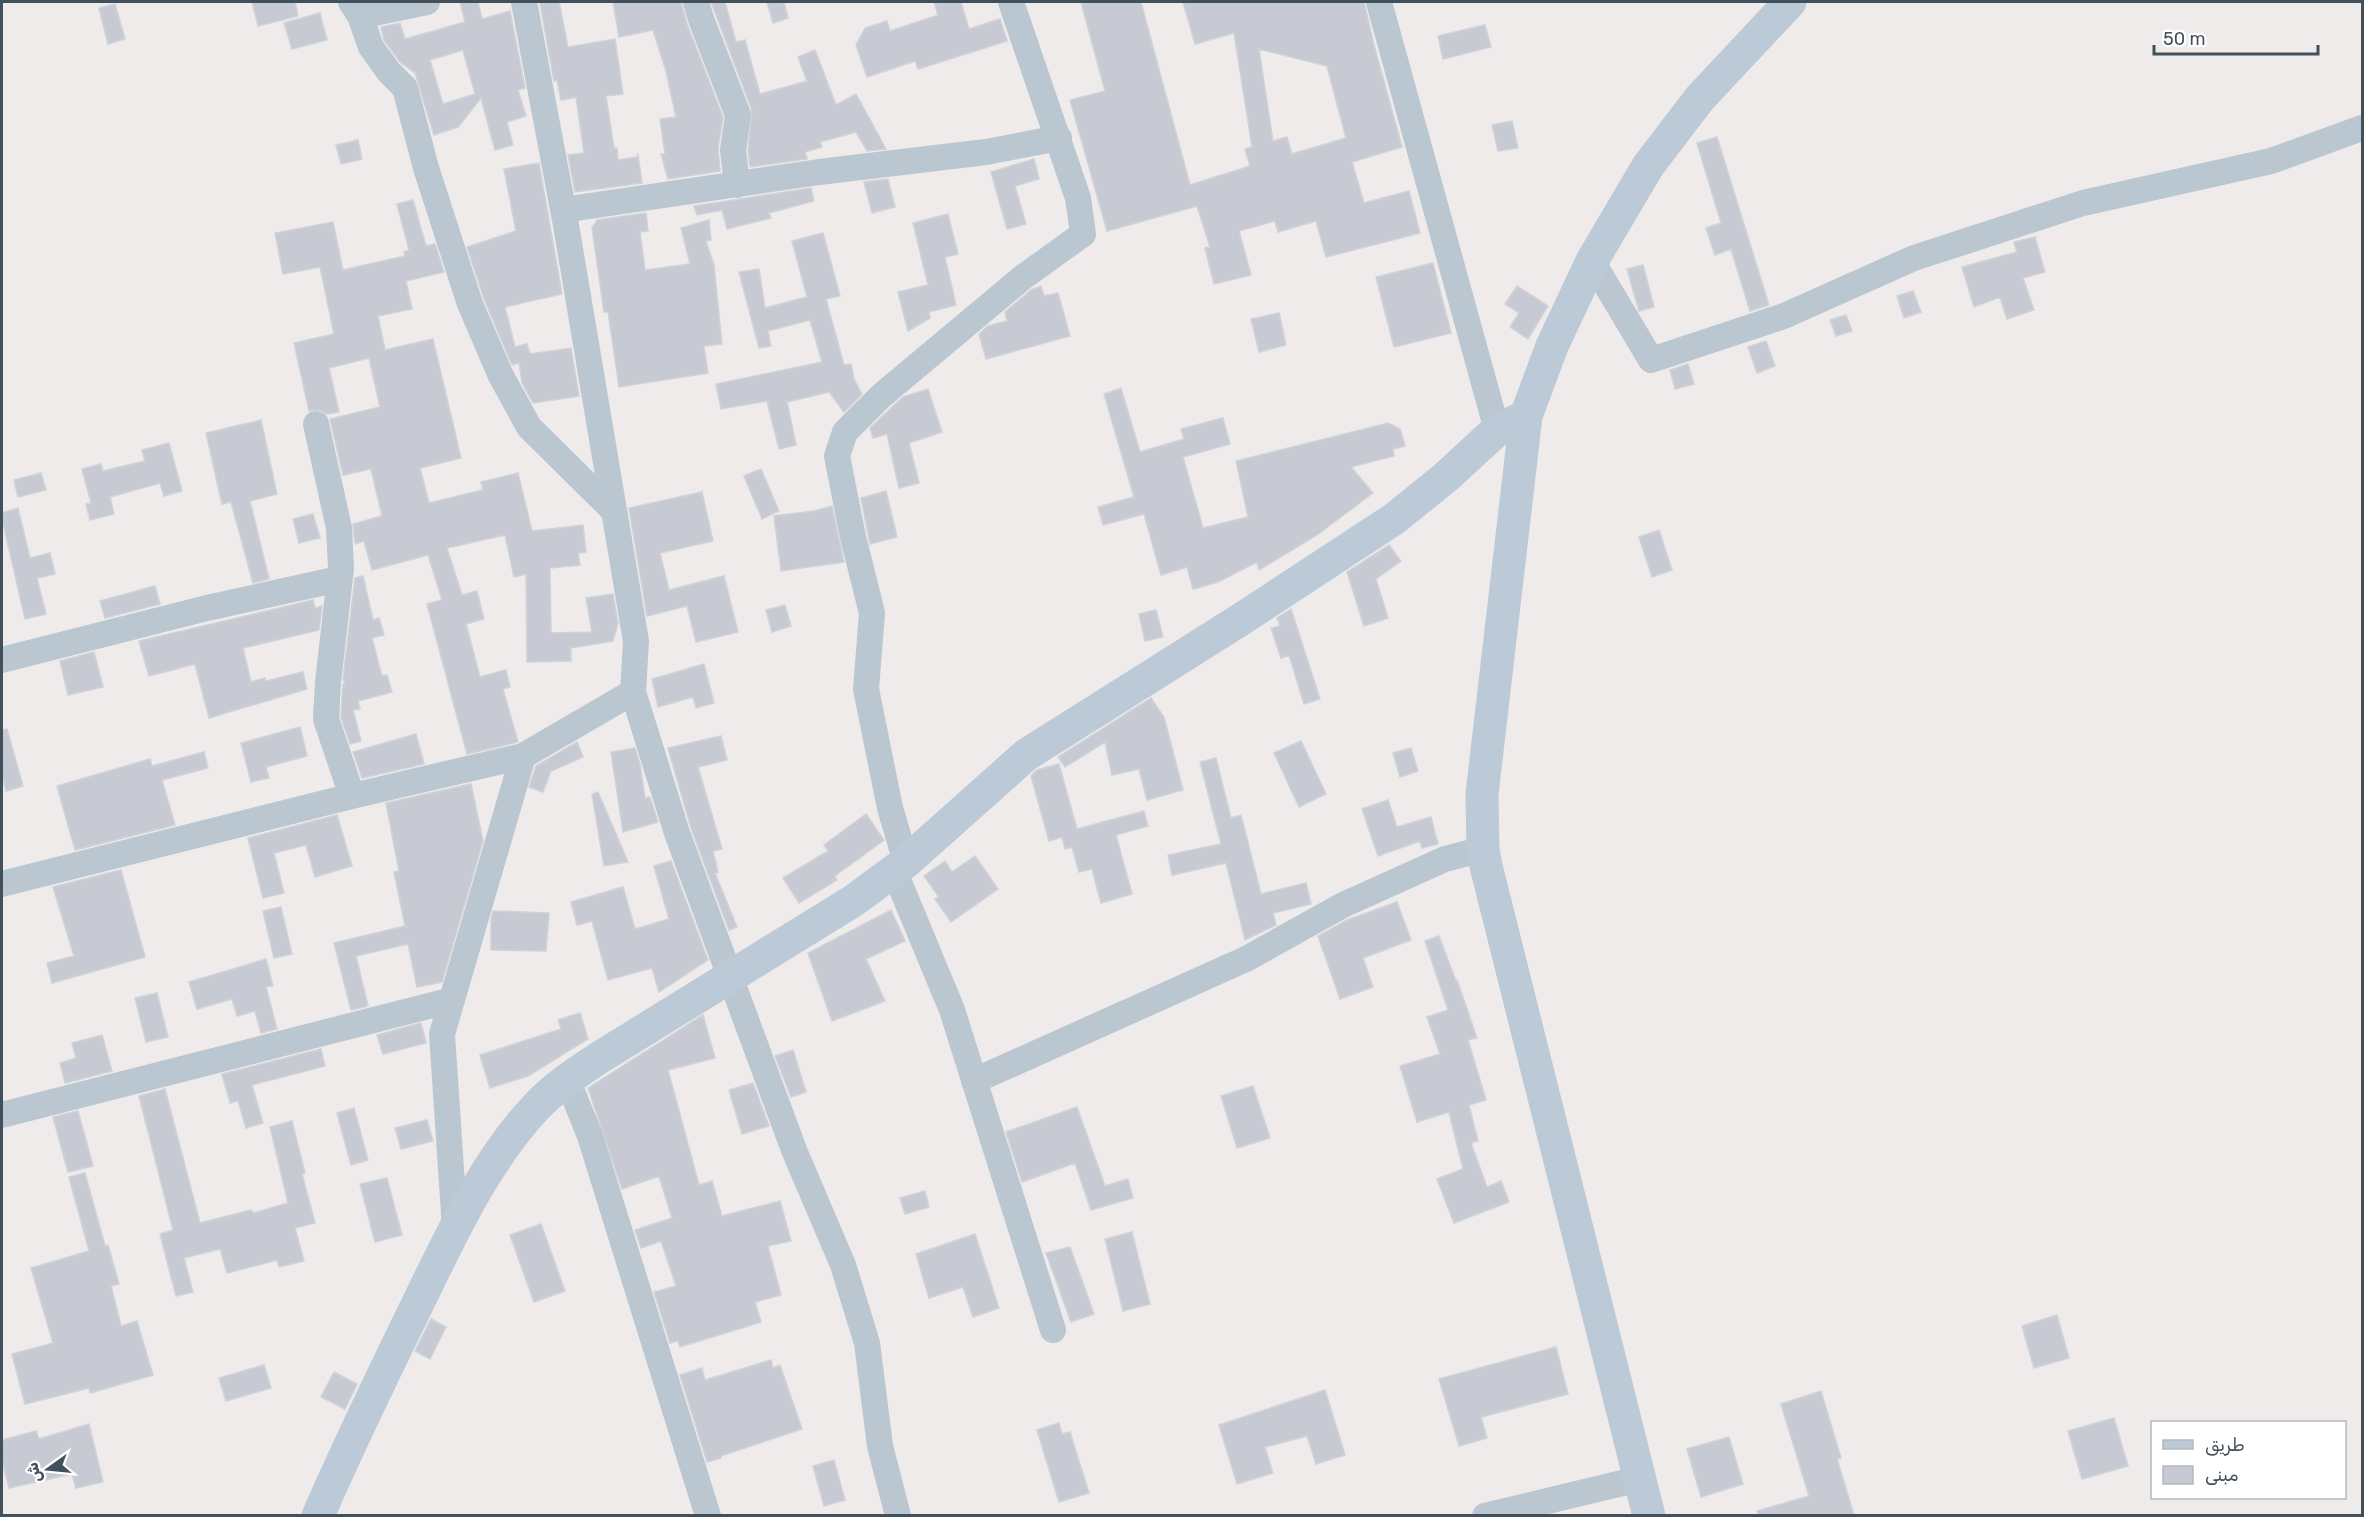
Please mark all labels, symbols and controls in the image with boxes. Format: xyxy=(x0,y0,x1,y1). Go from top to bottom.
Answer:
scale bar xyxy=(2154,18,2318,56)
text: 50 m xyxy=(2163,28,2206,50)
legend xyxy=(2151,1421,2346,1499)
text: طريق xyxy=(2205,1434,2245,1456)
north arrow xyxy=(18,1439,78,1499)
text: ش xyxy=(22,1460,46,1485)
text: مبنى xyxy=(2205,1464,2239,1486)

